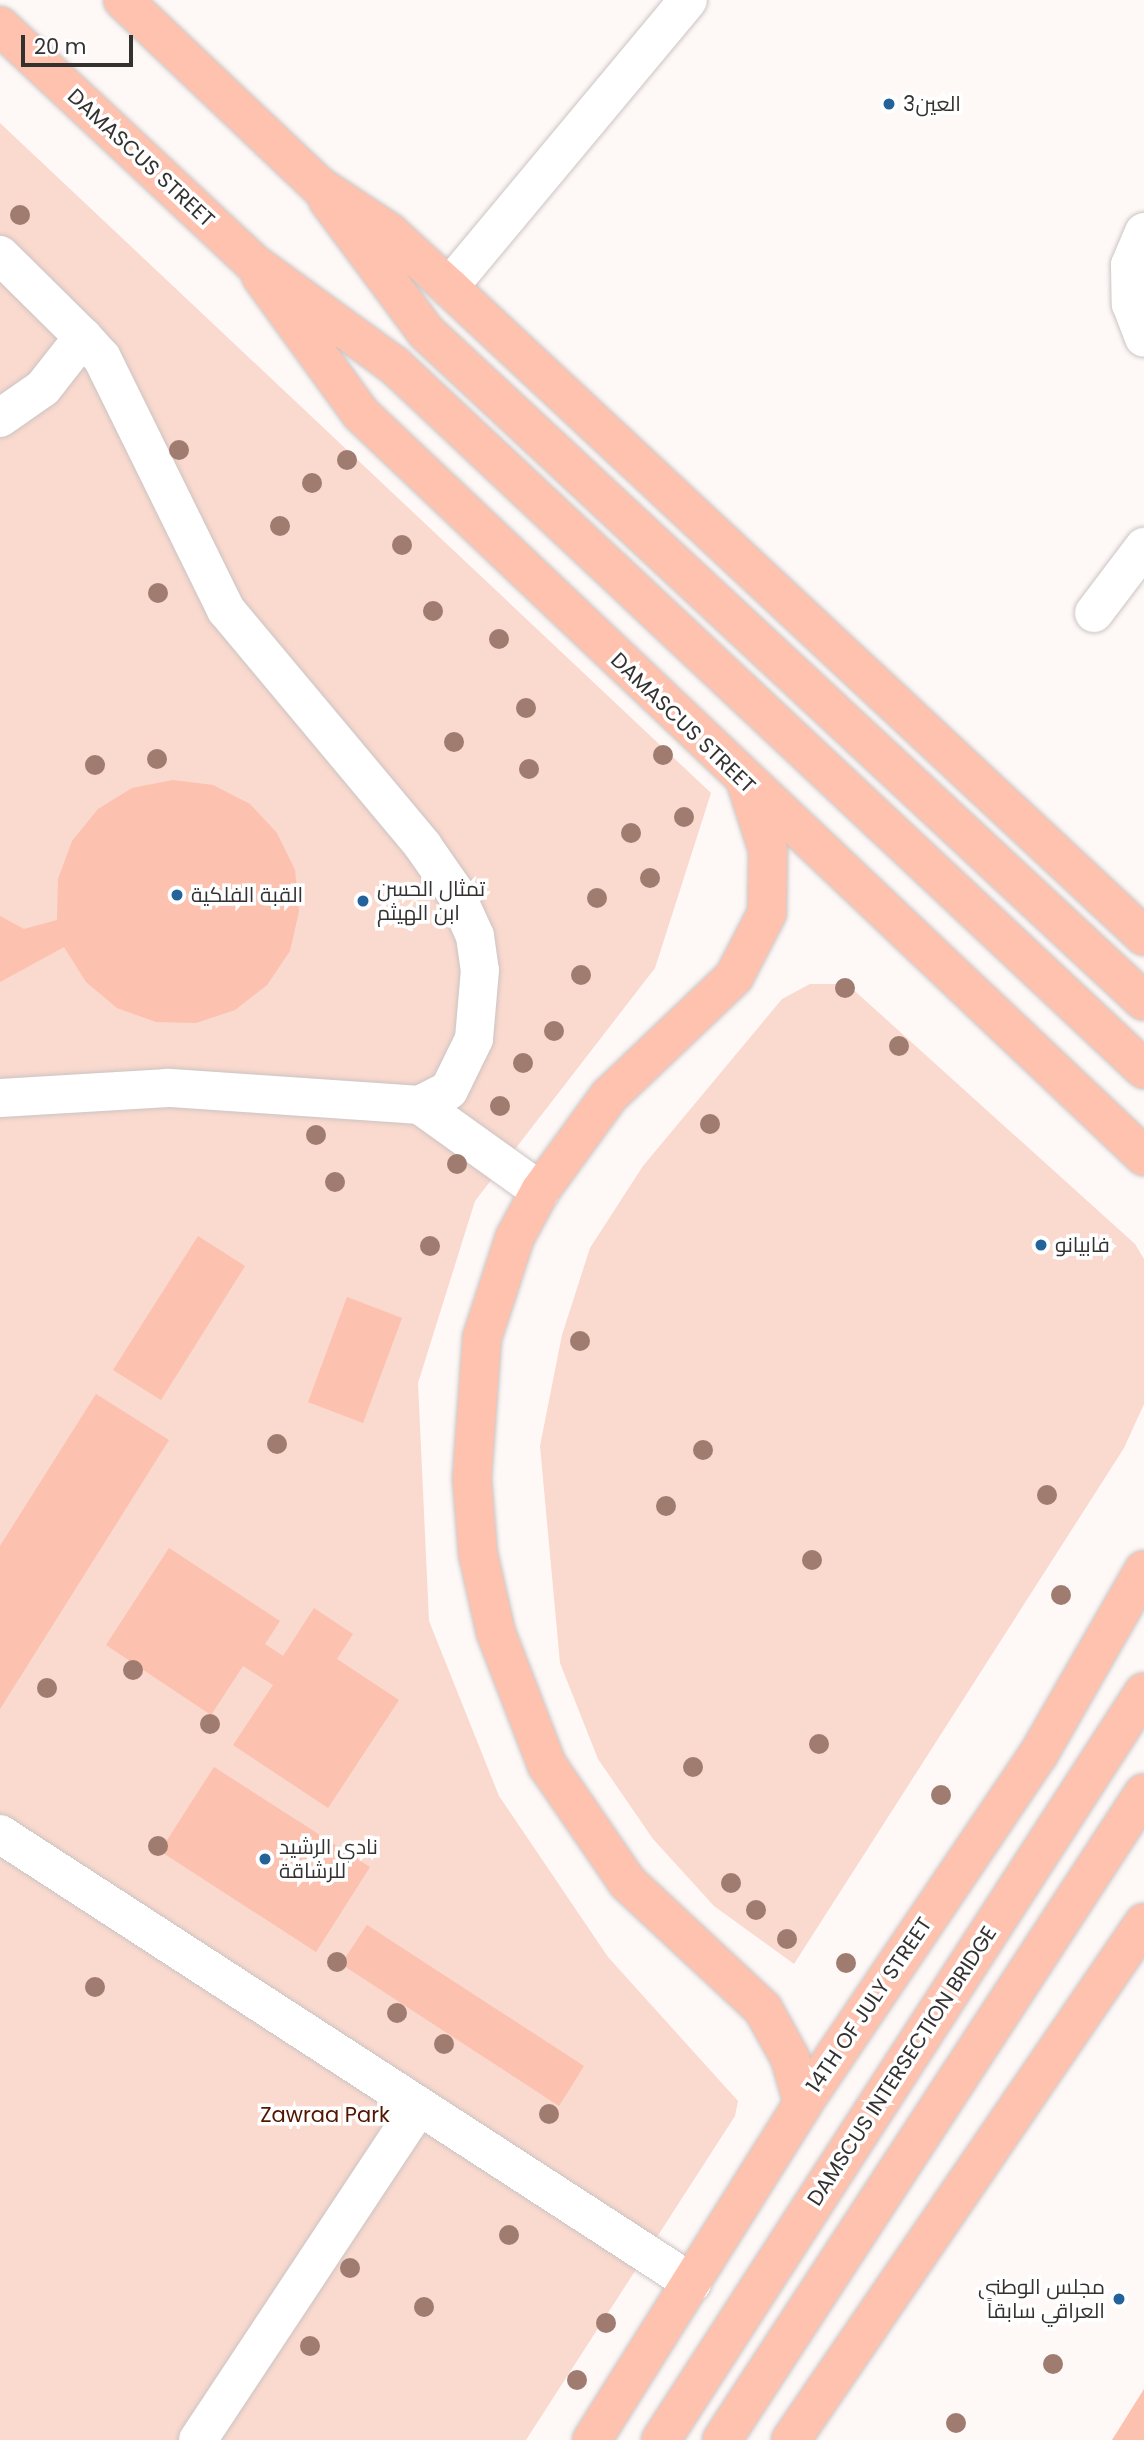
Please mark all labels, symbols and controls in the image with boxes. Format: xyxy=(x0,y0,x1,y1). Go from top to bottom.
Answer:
scale bar xyxy=(24,21,136,65)
text: 20 m xyxy=(34,32,87,61)
street label: DAMASCUS STREET xyxy=(62,84,220,232)
place label: العين3 xyxy=(903,91,961,117)
marker: العين3 xyxy=(881,96,897,112)
street label: DAMASCUS STREET xyxy=(605,648,761,798)
place label: تمثال الحسن ابن الهيثم xyxy=(377,876,485,926)
place label: القبة الفلكية xyxy=(191,882,303,908)
marker: القبة الفلكية xyxy=(169,887,185,903)
marker: تمثال الحسن ابن الهيثم xyxy=(355,893,371,909)
place label: فابيانو xyxy=(1055,1232,1110,1258)
marker: فابيانو xyxy=(1033,1237,1049,1253)
place label: نادي الرشيد للرشاقة xyxy=(279,1834,378,1884)
marker: نادي الرشيد للرشاقة xyxy=(257,1851,273,1867)
street label: 14TH OF JULY STREET xyxy=(801,1913,937,2097)
street label: DAMSCUS INTERSECTION BRIDGE xyxy=(802,1922,1002,2210)
park label: Zawraa Park xyxy=(260,2102,390,2128)
place label: مجلس الوطني العراقي سابقاً xyxy=(978,2274,1105,2324)
marker: مجلس الوطني العراقي سابقاً xyxy=(1111,2291,1127,2307)

